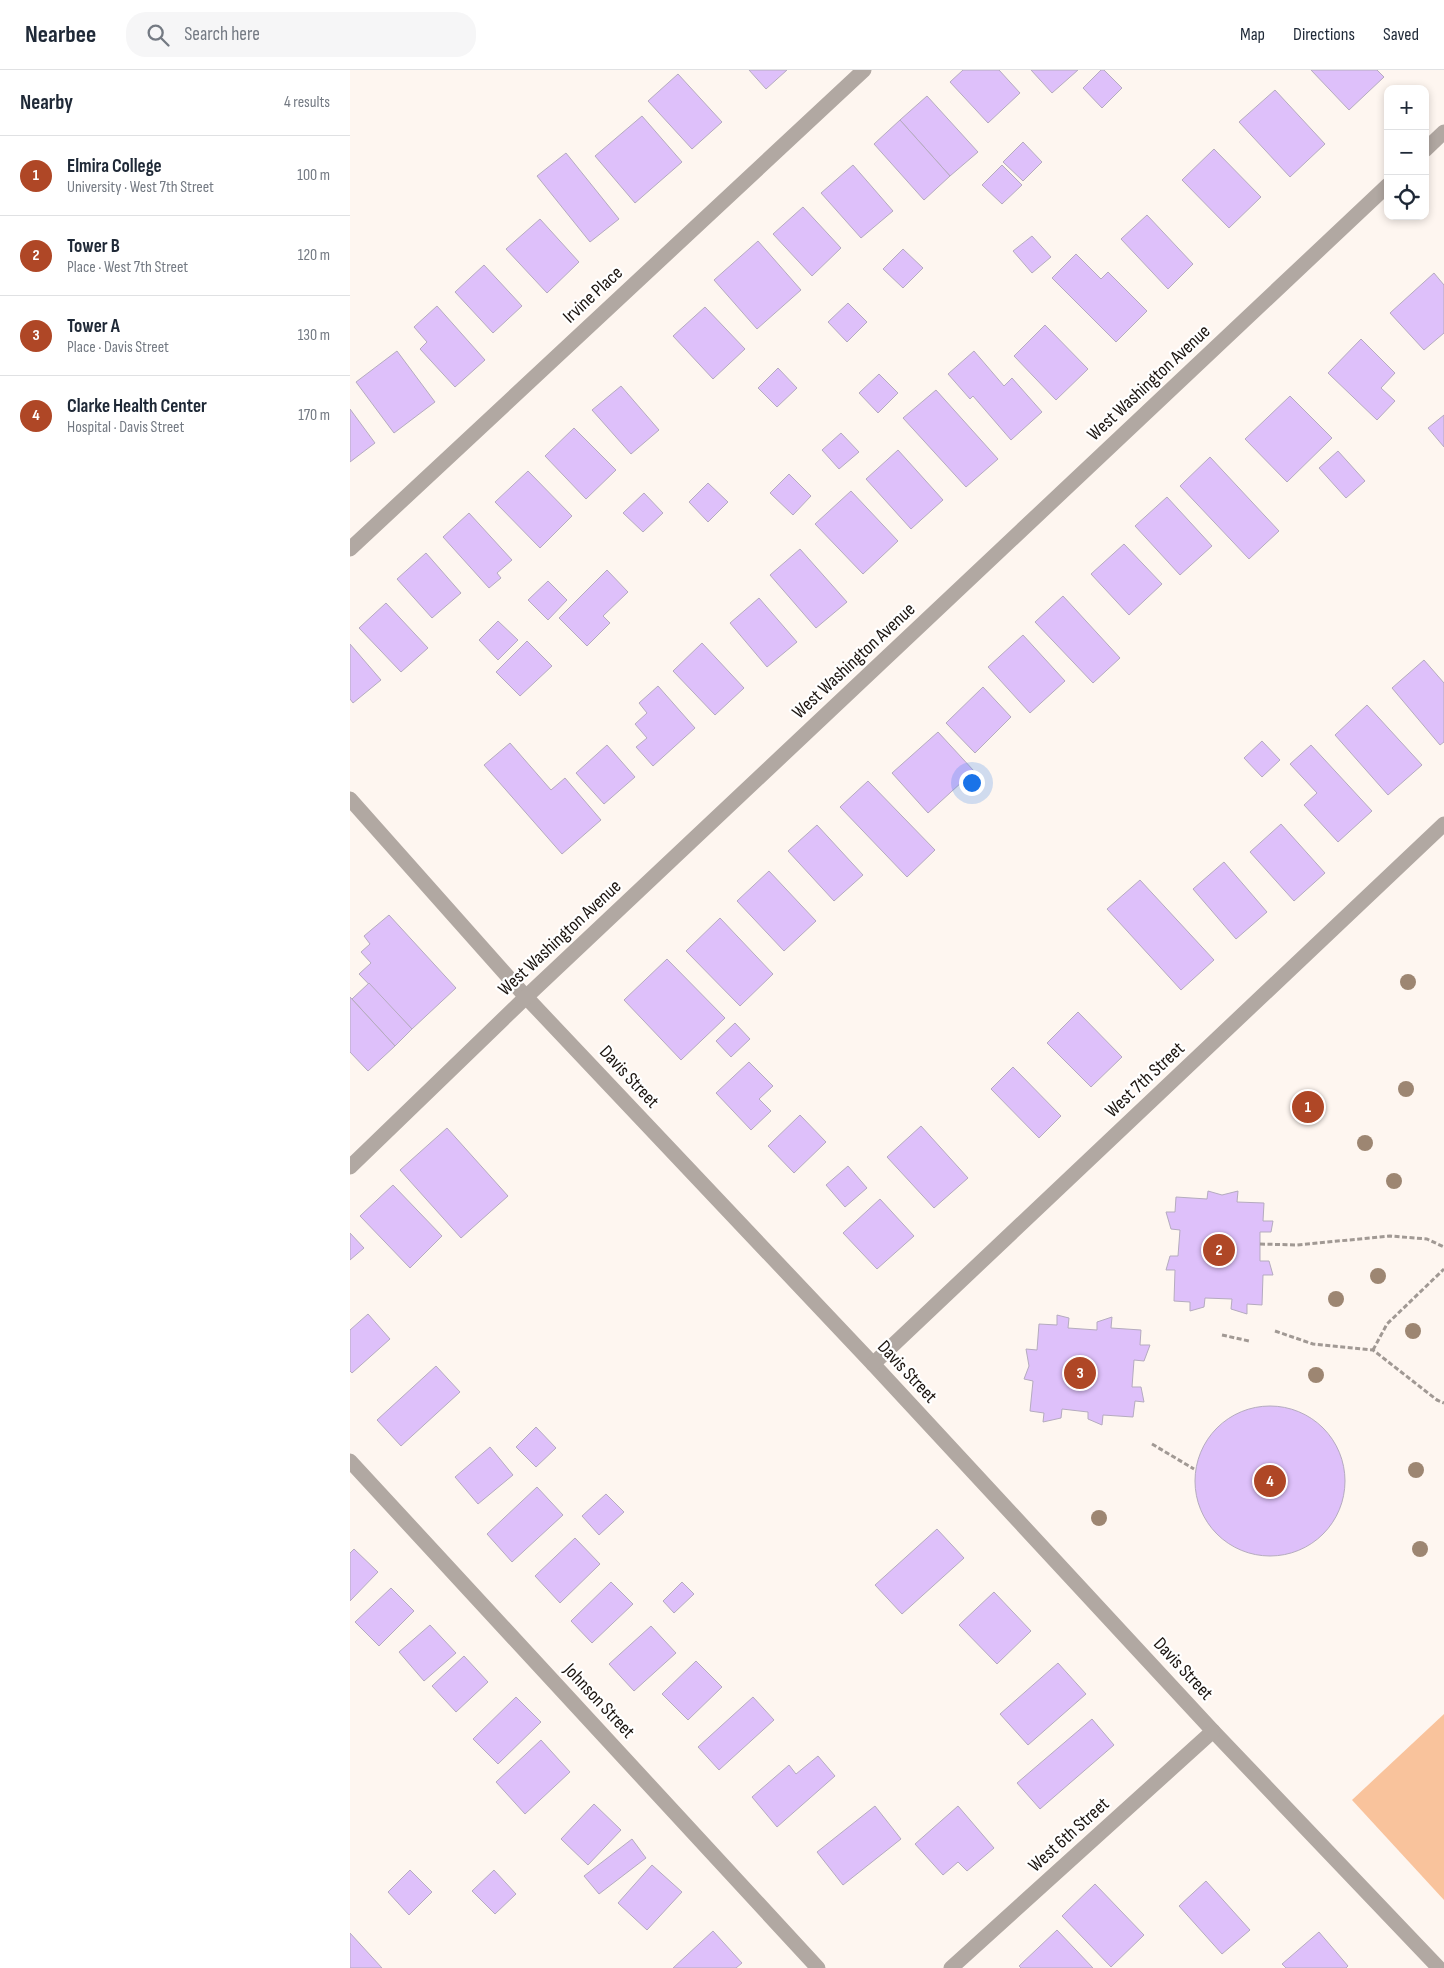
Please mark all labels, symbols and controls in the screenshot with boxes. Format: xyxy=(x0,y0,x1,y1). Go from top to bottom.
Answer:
search box xyxy=(126,12,476,57)
text: Nearbee xyxy=(25,20,96,49)
icon: search xyxy=(144,21,172,49)
text: Search here xyxy=(184,23,260,46)
text: Map xyxy=(1240,24,1265,45)
text: Directions xyxy=(1293,24,1355,45)
text: Saved xyxy=(1383,24,1419,45)
map controls xyxy=(1384,85,1429,220)
button: + xyxy=(1384,85,1429,130)
text: Nearby xyxy=(20,90,73,115)
text: 4 results xyxy=(284,93,330,112)
button: − xyxy=(1384,130,1429,175)
text: Elmira College xyxy=(67,155,162,178)
text: 1 xyxy=(33,166,39,185)
text: 100 m xyxy=(297,166,330,185)
button: locate xyxy=(1384,175,1429,220)
text: University · West 7th Street xyxy=(67,178,214,197)
text: Tower B xyxy=(67,235,120,258)
text: 2 xyxy=(32,246,40,265)
text: 120 m xyxy=(298,246,330,265)
text: Place · West 7th Street xyxy=(67,258,188,277)
street label: Irvine Place xyxy=(558,262,628,328)
text: Tower A xyxy=(67,315,120,338)
street label: West Washington Avenue xyxy=(1083,320,1215,446)
text: 3 xyxy=(32,326,40,345)
text: 130 m xyxy=(298,326,330,345)
text: Place · Davis Street xyxy=(67,338,169,357)
text: Clarke Health Center xyxy=(67,395,207,418)
text: 4 xyxy=(32,406,40,425)
text: 170 m xyxy=(298,406,330,425)
text: Hospital · Davis Street xyxy=(67,418,184,437)
street label: West Washington Avenue xyxy=(788,598,920,724)
your location xyxy=(959,770,985,796)
street label: West Washington Avenue xyxy=(494,875,626,1001)
street label: West 7th Street xyxy=(1101,1037,1190,1123)
street label: Davis Street xyxy=(594,1041,664,1113)
pin: 1 xyxy=(1292,1088,1324,1126)
pin: 2 xyxy=(1203,1231,1235,1269)
street label: Davis Street xyxy=(872,1336,942,1408)
pin: 3 xyxy=(1064,1354,1096,1392)
pin: 4 xyxy=(1254,1462,1286,1500)
street label: Davis Street xyxy=(1148,1633,1218,1705)
street label: Johnson Street xyxy=(558,1658,640,1743)
street label: West 6th Street xyxy=(1024,1793,1114,1877)

